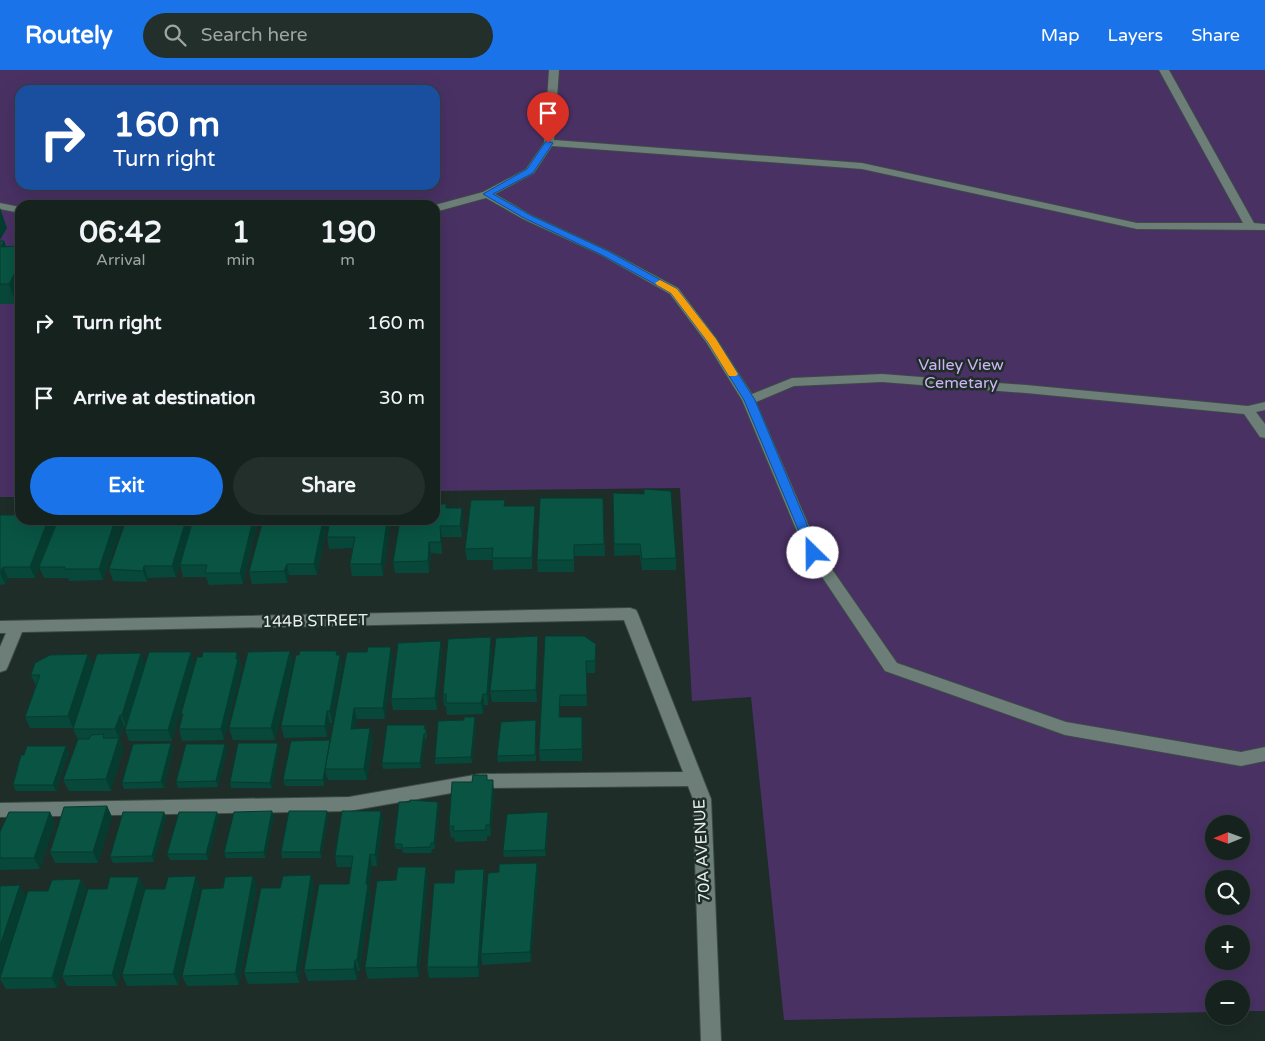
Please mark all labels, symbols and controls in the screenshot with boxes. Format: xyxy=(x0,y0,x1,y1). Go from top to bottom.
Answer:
search box xyxy=(143,13,493,58)
text: Routely xyxy=(25,21,113,50)
icon: search xyxy=(161,21,189,49)
text: Search here xyxy=(201,24,308,46)
text: Map xyxy=(1041,24,1080,46)
text: Layers xyxy=(1108,24,1163,46)
text: Share xyxy=(1191,24,1240,46)
pin xyxy=(527,92,569,143)
icon: arrive xyxy=(534,99,562,127)
text: 160 m xyxy=(113,104,220,146)
icon: right xyxy=(30,105,95,170)
text: Turn right xyxy=(113,146,215,172)
text: 06:42 xyxy=(79,214,162,251)
text: 1 xyxy=(231,214,250,251)
text: 190 xyxy=(319,214,376,251)
text: Arrival xyxy=(96,250,146,270)
text: min xyxy=(227,250,255,270)
text: m xyxy=(340,250,355,270)
icon: right xyxy=(30,309,58,337)
text: Turn right xyxy=(73,312,161,334)
text: 160 m xyxy=(367,312,425,334)
park label: Valley View Cemetary xyxy=(918,355,1004,393)
icon: arrive xyxy=(30,384,58,412)
text: Arrive at destination xyxy=(73,387,256,409)
text: 30 m xyxy=(379,387,425,409)
button: Exit xyxy=(30,457,223,515)
button: Share xyxy=(233,457,425,515)
position arrow xyxy=(786,526,838,578)
street label: 144B STREET xyxy=(262,610,368,632)
street label: 70A AVENUE xyxy=(689,799,715,903)
north arrow xyxy=(1205,815,1250,860)
map controls xyxy=(1205,815,1250,1025)
button: search xyxy=(1205,870,1250,915)
button: + xyxy=(1205,925,1250,970)
button: − xyxy=(1205,980,1250,1025)

